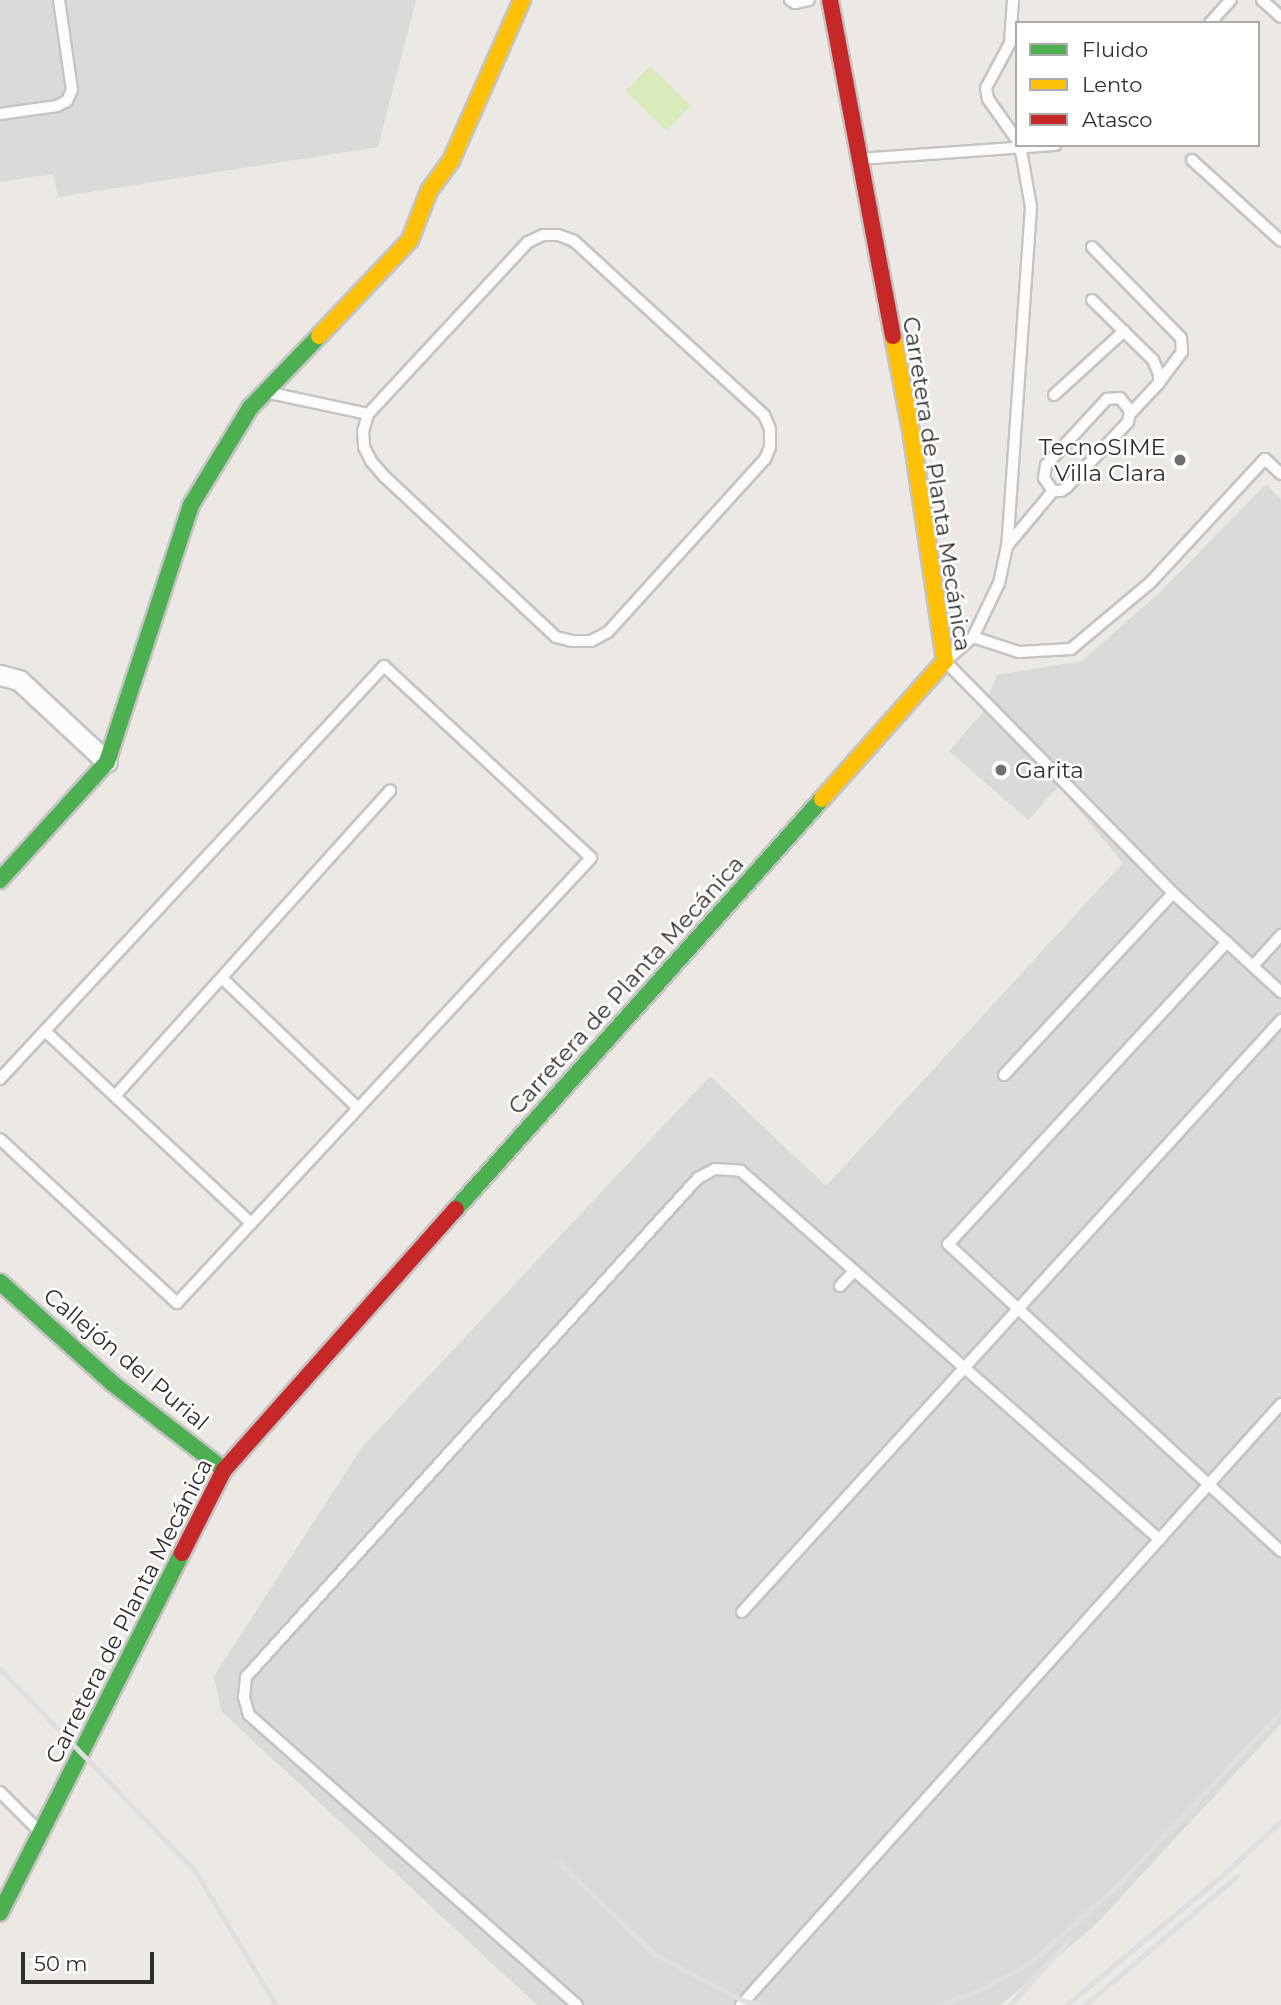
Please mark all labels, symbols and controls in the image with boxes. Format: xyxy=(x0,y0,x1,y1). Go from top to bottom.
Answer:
legend xyxy=(1015,21,1260,147)
text: Fluido xyxy=(1082,37,1148,62)
text: Lento xyxy=(1082,72,1142,97)
text: Atasco xyxy=(1082,107,1153,132)
street label: Carretera de Planta Mecánica xyxy=(897,315,977,653)
place label: TecnoSIME Villa Clara xyxy=(1039,433,1166,487)
marker: TecnoSIME Villa Clara xyxy=(1172,452,1188,468)
place label: Garita xyxy=(1015,756,1084,784)
marker: Garita xyxy=(993,762,1009,778)
street label: Carretera de Planta Mecánica xyxy=(502,850,750,1120)
street label: Callejón del Purial xyxy=(38,1282,214,1436)
street label: Carretera de Planta Mecánica xyxy=(40,1454,218,1768)
scale bar xyxy=(24,1938,158,1982)
text: 50 m xyxy=(34,1951,88,1976)

